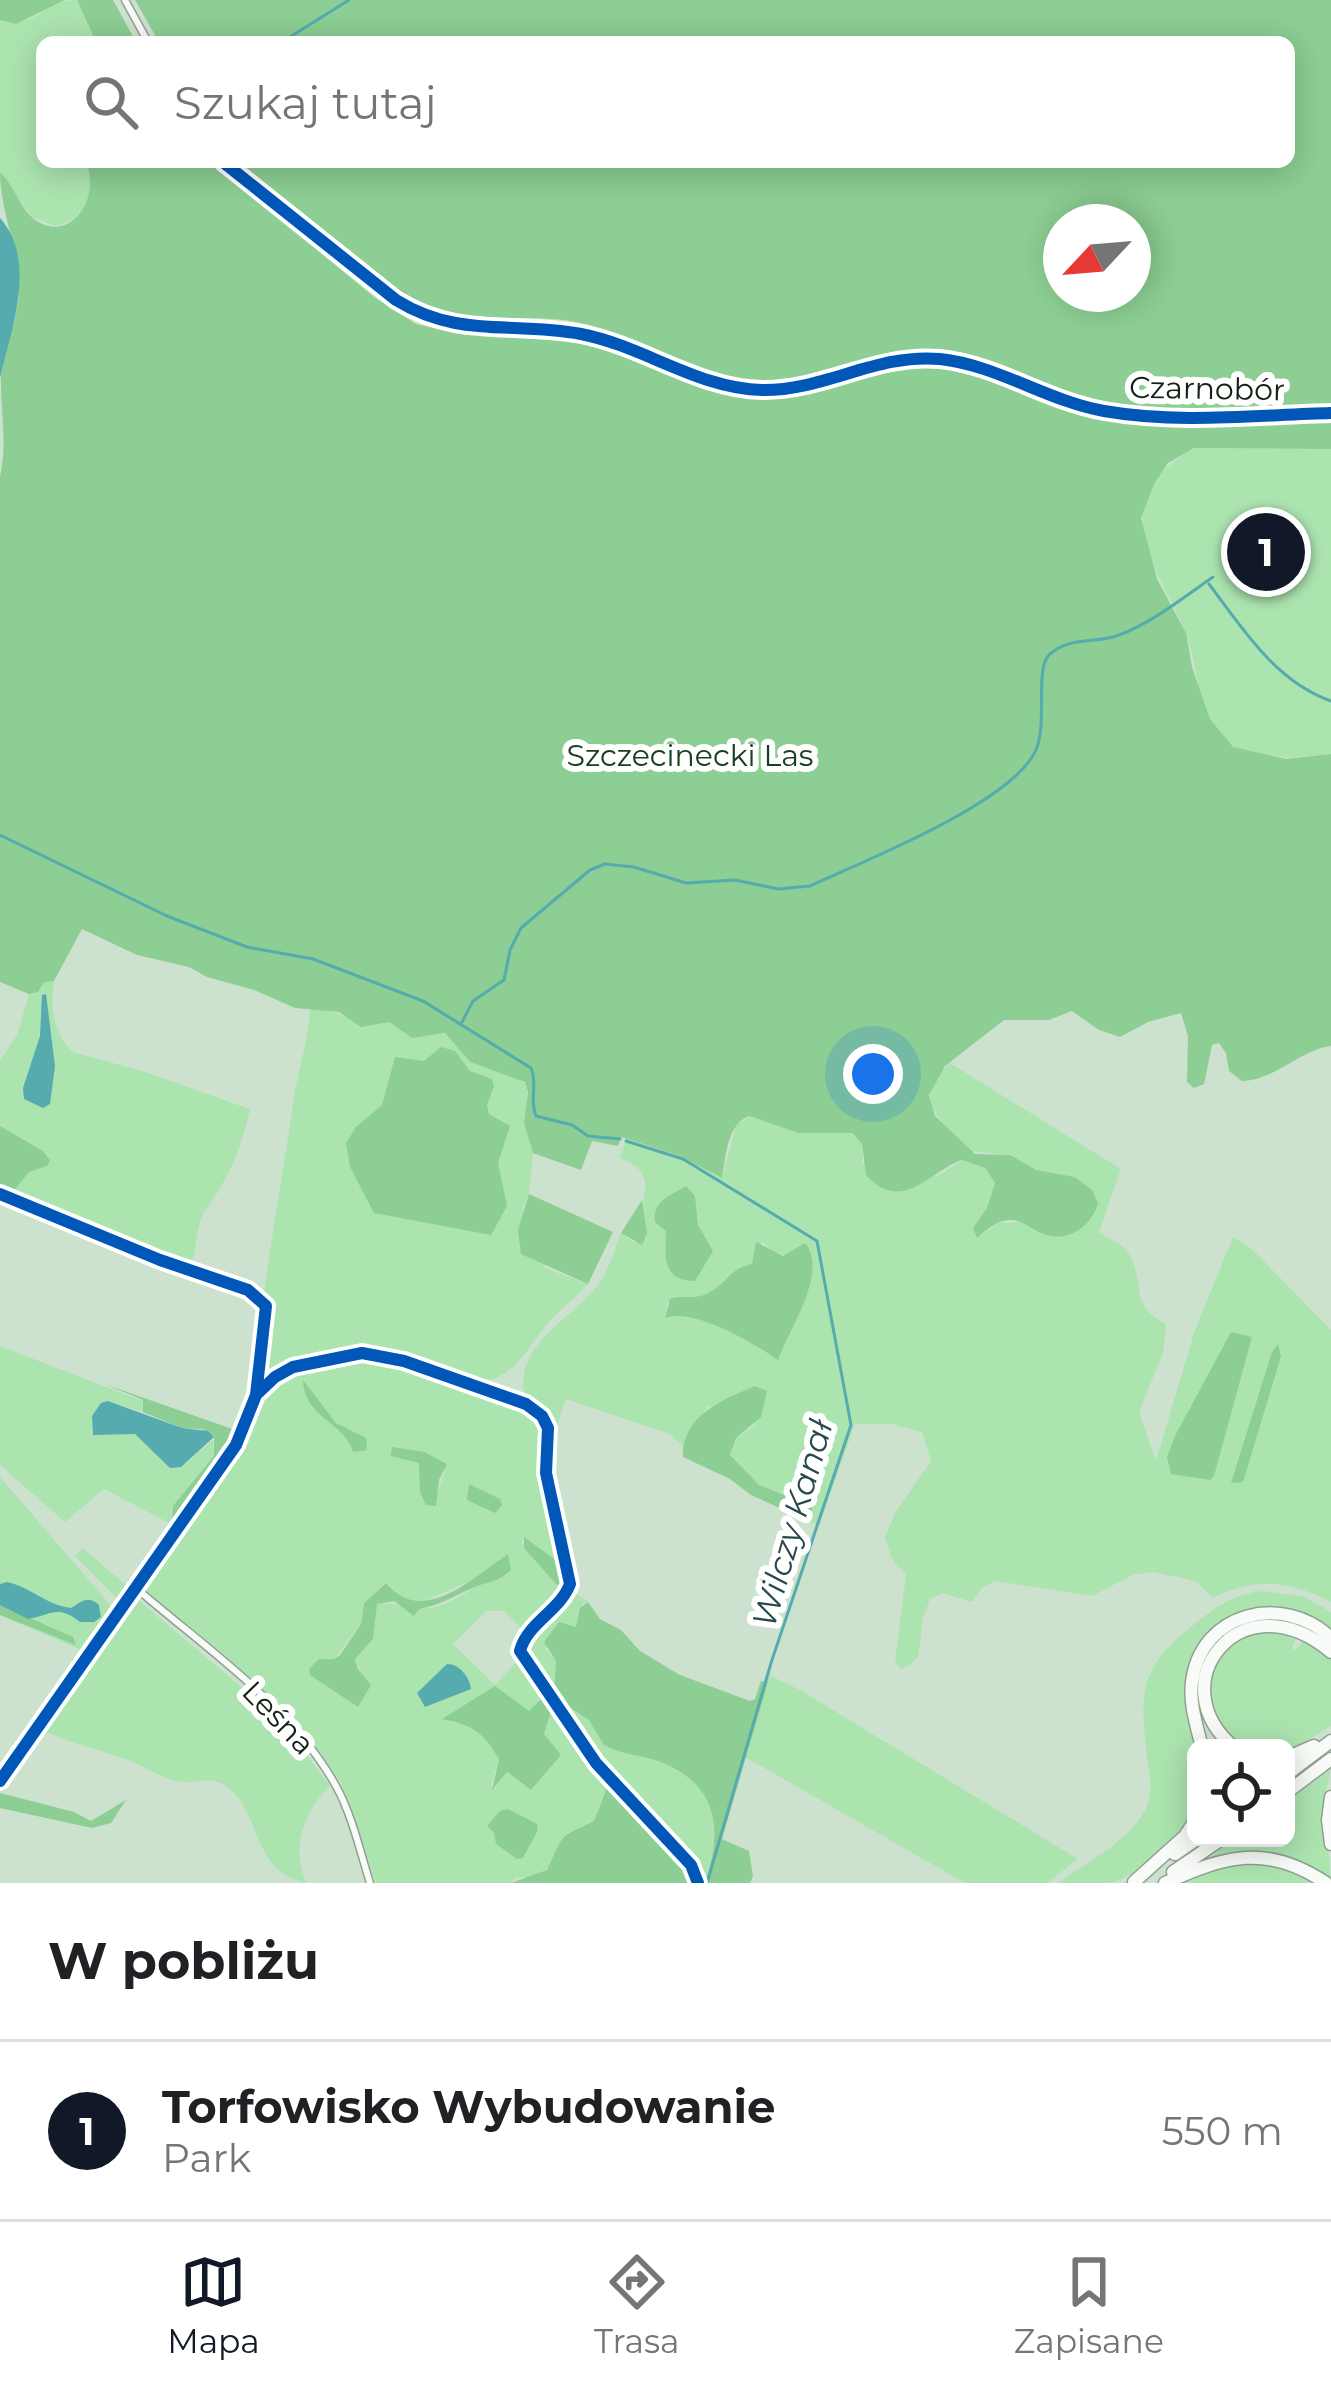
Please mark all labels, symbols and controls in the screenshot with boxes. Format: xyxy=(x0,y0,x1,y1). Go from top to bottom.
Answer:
search box xyxy=(36,36,1295,168)
icon: search xyxy=(78,69,144,135)
text: Szukaj tutaj xyxy=(174,75,437,130)
north arrow xyxy=(1043,204,1151,312)
street label: Czarnobór xyxy=(1129,369,1285,408)
pin: 1 xyxy=(1227,507,1305,597)
park label: Szczecinecki Las xyxy=(566,737,814,774)
your location xyxy=(843,1044,903,1104)
water label: Wilczy Kanał xyxy=(743,1414,841,1631)
street label: Leśna xyxy=(234,1673,322,1762)
map controls xyxy=(1187,1739,1295,1847)
button: locate xyxy=(1187,1739,1295,1847)
text: W pobliżu xyxy=(48,1930,319,1992)
text: Torfowisko Wybudowanie xyxy=(162,2079,776,2134)
text: 1 xyxy=(79,2107,95,2155)
text: 550 m xyxy=(1162,2107,1283,2155)
text: Park xyxy=(162,2134,251,2182)
tab: Mapa xyxy=(167,2249,260,2361)
tab: Trasa xyxy=(594,2249,680,2361)
tab: Zapisane xyxy=(1014,2249,1164,2361)

